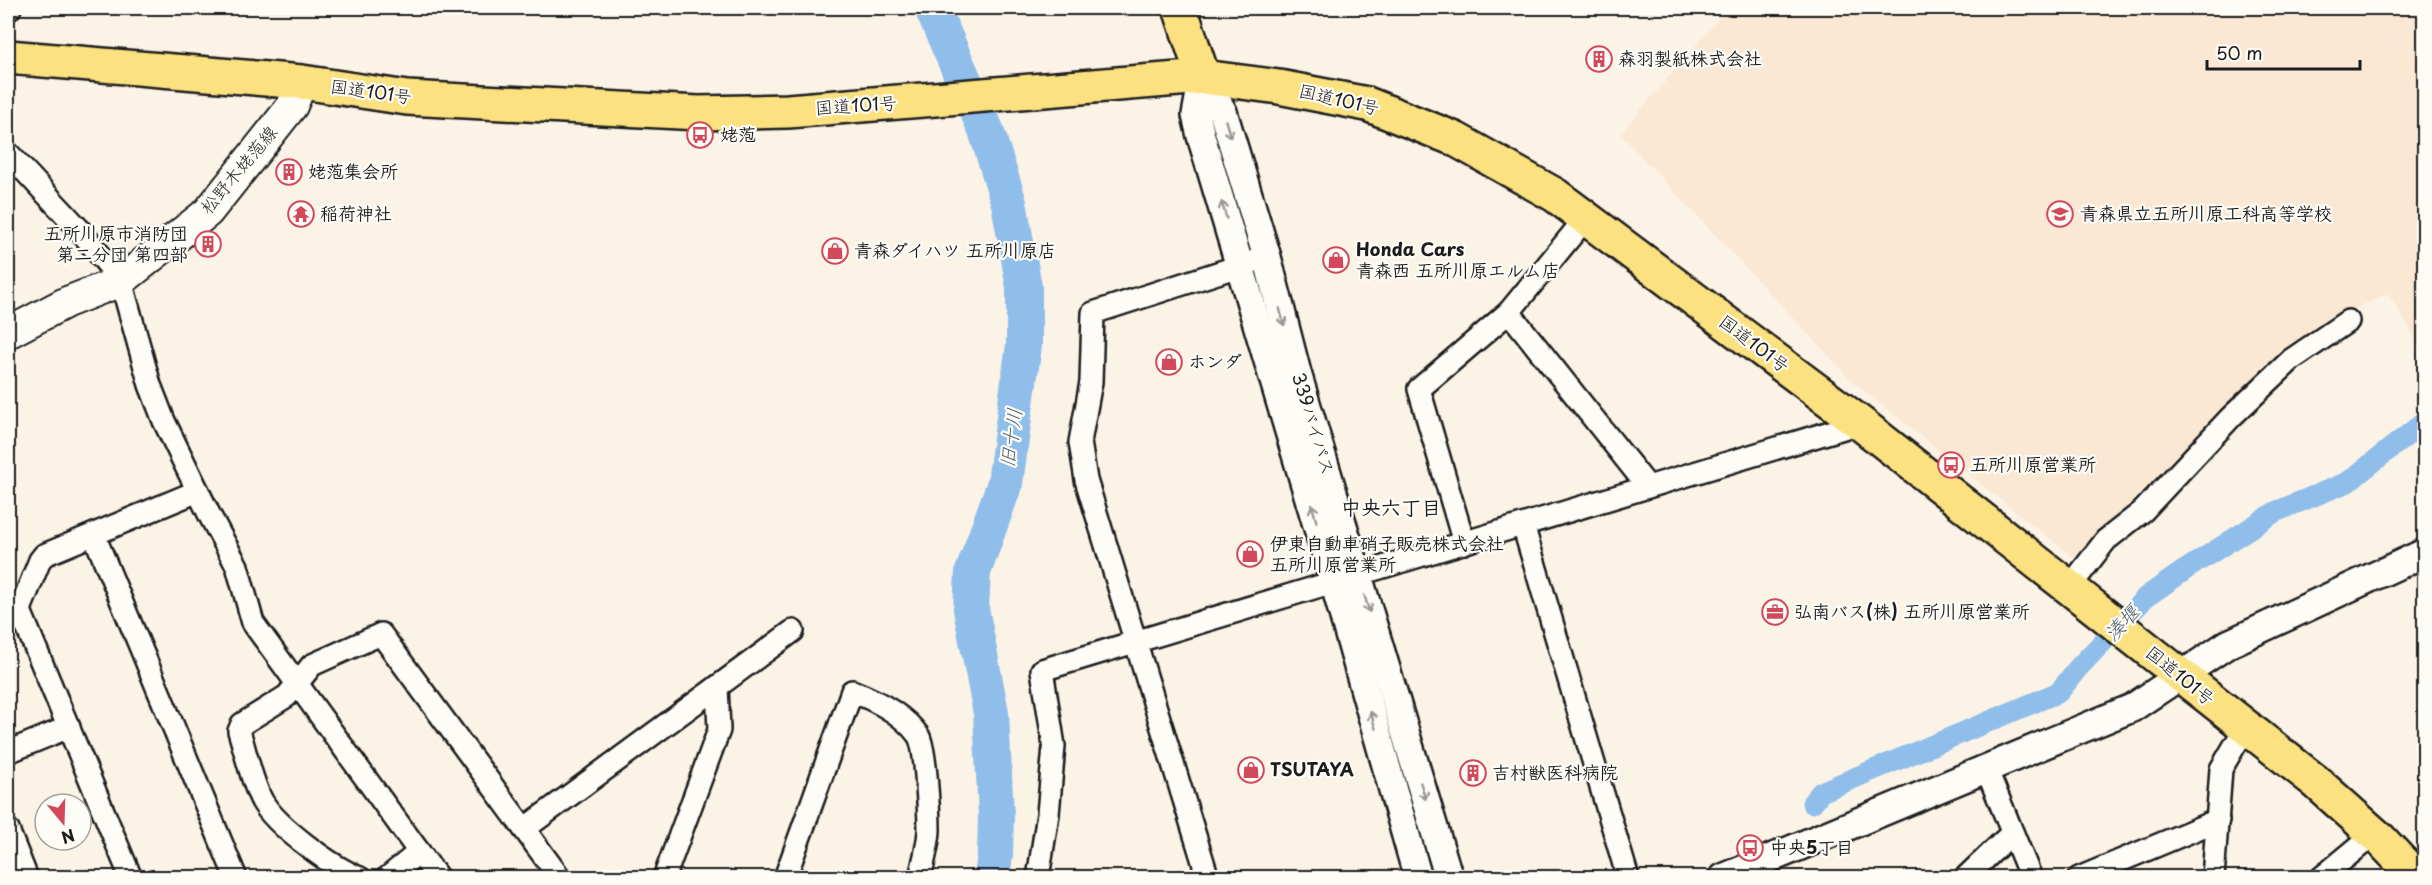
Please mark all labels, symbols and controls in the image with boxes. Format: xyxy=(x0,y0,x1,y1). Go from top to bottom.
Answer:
scale bar xyxy=(2207,33,2360,71)
text: 50 m xyxy=(2216,39,2263,66)
building icon: 森羽製紙株式会社 xyxy=(1584,44,1614,74)
place label: 森羽製紙株式会社 xyxy=(1618,44,1762,71)
street label: 国道101号 xyxy=(329,71,414,110)
street label: 国道101号 xyxy=(1296,76,1382,121)
street label: 国道101号 xyxy=(814,88,898,121)
street label: 松野木姥萢線 xyxy=(193,119,283,219)
one-way arrow xyxy=(1223,119,1234,138)
bus stop icon: 姥萢 xyxy=(685,120,715,150)
place label: 姥萢 xyxy=(720,120,756,147)
building icon: 姥萢集会所 xyxy=(274,157,304,187)
place label: 姥萢集会所 xyxy=(308,157,398,184)
temple icon: 稲荷神社 xyxy=(286,199,316,229)
place label: 稲荷神社 xyxy=(320,199,392,226)
school or university icon: 青森県立五所川原工科高等学校 xyxy=(2045,199,2075,229)
place label: 青森県立五所川原工科高等学校 xyxy=(2080,199,2332,226)
one-way arrow xyxy=(1218,200,1229,219)
place label: 五所川原市消防団 第二分団 第四部 xyxy=(44,219,188,267)
building icon: 五所川原市消防団 第二分団 第四部 xyxy=(193,229,223,259)
place label: Honda Cars 青森西 五所川原エルム店 xyxy=(1356,235,1560,283)
shop icon: 青森ダイハツ 五所川原店 xyxy=(820,236,850,266)
place label: 青森ダイハツ 五所川原店 xyxy=(854,236,1056,263)
shop icon: Honda Cars 青森西 五所川原エルム店 xyxy=(1321,245,1351,275)
one-way arrow xyxy=(1277,307,1289,326)
street label: 国道101号 xyxy=(1714,307,1796,378)
shop icon: ホンダ xyxy=(1154,347,1184,377)
place label: ホンダ xyxy=(1188,347,1242,374)
street label: 339バイパス xyxy=(1286,369,1343,478)
water label: 旧十川 xyxy=(991,406,1029,470)
bus stop icon: 五所川原営業所 xyxy=(1936,450,1966,480)
place label: 五所川原営業所 xyxy=(1970,450,2096,477)
district label: 中央六丁目 xyxy=(1341,492,1441,522)
one-way arrow xyxy=(1308,503,1319,522)
place label: 伊東自動車硝子販売株式会社 五所川原営業所 xyxy=(1270,529,1504,577)
shop icon: 伊東自動車硝子販売株式会社 五所川原営業所 xyxy=(1235,539,1265,569)
one-way arrow xyxy=(1362,594,1373,613)
water label: 湊堰 xyxy=(2097,596,2147,647)
office icon: 弘南バス(株) 五所川原営業所 xyxy=(1760,597,1790,627)
place label: 弘南バス(株) 五所川原営業所 xyxy=(1794,597,2029,624)
street label: 国道101号 xyxy=(2141,639,2221,711)
one-way arrow xyxy=(1367,711,1379,730)
shop icon: TSUTAYA xyxy=(1236,755,1266,785)
place label: TSUTAYA xyxy=(1270,755,1354,782)
building icon: 吉村獣医科病院 xyxy=(1458,758,1488,788)
place label: 吉村獣医科病院 xyxy=(1492,758,1618,785)
one-way arrow xyxy=(1418,781,1429,800)
north arrow xyxy=(33,792,93,852)
text: N xyxy=(58,824,78,851)
bus stop icon: 中央5丁目 xyxy=(1735,833,1765,863)
place label: 中央5丁目 xyxy=(1770,833,1854,860)

